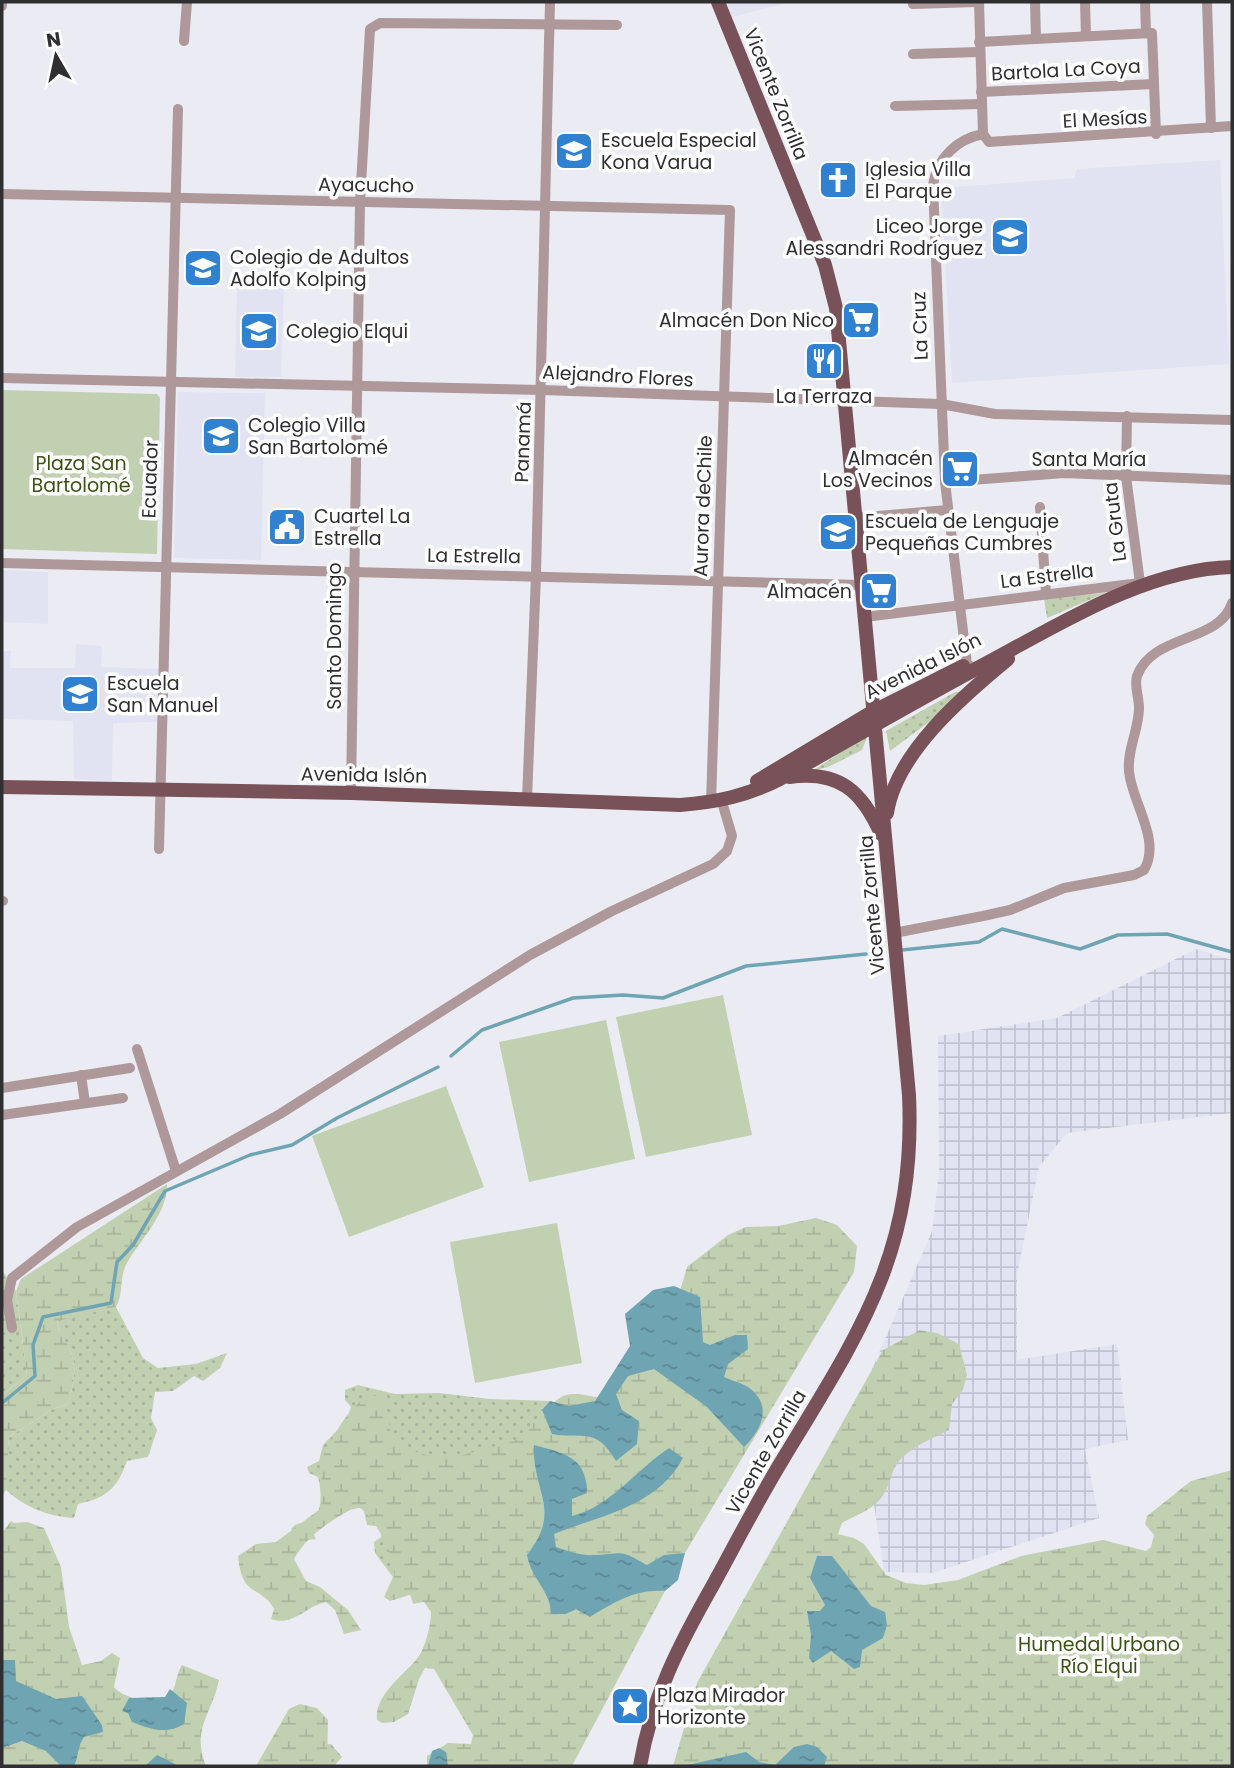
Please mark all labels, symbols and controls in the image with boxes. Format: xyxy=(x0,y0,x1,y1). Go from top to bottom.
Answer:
north arrow xyxy=(21,21,91,91)
street label: Vicente Zorrilla xyxy=(737,24,815,164)
text: N xyxy=(44,25,63,54)
street label: Bartola La Coya xyxy=(991,53,1141,87)
street label: El Mesías xyxy=(1062,103,1148,135)
place label: Escuela Especial Kona Varua xyxy=(601,127,757,176)
school or university icon: Escuela Especial Kona Varua xyxy=(553,130,595,172)
place label: Iglesia Villa El Parque xyxy=(865,156,971,205)
church icon: Iglesia Villa El Parque xyxy=(817,159,859,201)
street label: Ayacucho xyxy=(318,171,414,199)
place label: Liceo Jorge Alessandri Rodríguez xyxy=(785,213,983,262)
school or university icon: Liceo Jorge Alessandri Rodríguez xyxy=(989,216,1031,258)
place label: Colegio de Adultos Adolfo Kolping xyxy=(230,244,409,293)
school or university icon: Colegio de Adultos Adolfo Kolping xyxy=(182,247,224,289)
street label: La Cruz xyxy=(905,291,935,361)
supermarket icon: Almacén Don Nico xyxy=(840,299,882,341)
place label: Almacén Don Nico xyxy=(659,307,834,334)
school or university icon: Colegio Elqui xyxy=(238,310,280,352)
place label: Colegio Elqui xyxy=(286,318,408,345)
restaurant icon: La Terraza xyxy=(803,340,845,382)
street label: Alejandro Flores xyxy=(542,359,694,393)
place label: La Terraza xyxy=(776,383,872,410)
street label: Panamá xyxy=(508,401,538,483)
place label: Colegio Villa San Bartolomé xyxy=(248,412,388,461)
school or university icon: Colegio Villa San Bartolomé xyxy=(200,415,242,457)
street label: Aurora deChile xyxy=(687,435,719,577)
street label: Ecuador xyxy=(135,439,165,519)
place label: Almacén Los Vecinos xyxy=(823,445,933,494)
street label: Santa María xyxy=(1032,446,1146,473)
supermarket icon: Almacén Los Vecinos xyxy=(939,448,981,490)
park label: Plaza San Bartolomé xyxy=(32,450,130,499)
street label: La Gruta xyxy=(1097,481,1133,563)
place label: Cuartel La Estrella xyxy=(314,503,410,552)
public building icon: Cuartel La Estrella xyxy=(266,506,308,548)
place label: Escuela de Lenguaje Pequeñas Cumbres xyxy=(865,508,1059,557)
school or university icon: Escuela de Lenguaje Pequeñas Cumbres xyxy=(817,511,859,553)
street label: La Estrella xyxy=(427,542,521,570)
street label: La Estrella xyxy=(999,557,1095,595)
street label: Santo Domingo xyxy=(321,562,348,710)
supermarket icon: Almacén xyxy=(858,570,900,612)
place label: Almacén xyxy=(767,578,852,605)
street label: Avenida Islón xyxy=(860,626,986,706)
place label: Escuela San Manuel xyxy=(107,670,218,719)
school or university icon: Escuela San Manuel xyxy=(59,673,101,715)
street label: Avenida Islón xyxy=(301,760,427,790)
street label: Vicente Zorrilla xyxy=(852,834,892,976)
street label: Vicente Zorrilla xyxy=(719,1385,813,1519)
park label: Humedal Urbano Río Elqui xyxy=(1018,1631,1180,1680)
place label: Plaza Mirador Horizonte xyxy=(657,1682,785,1731)
place icon: Plaza Mirador Horizonte xyxy=(609,1685,651,1727)

